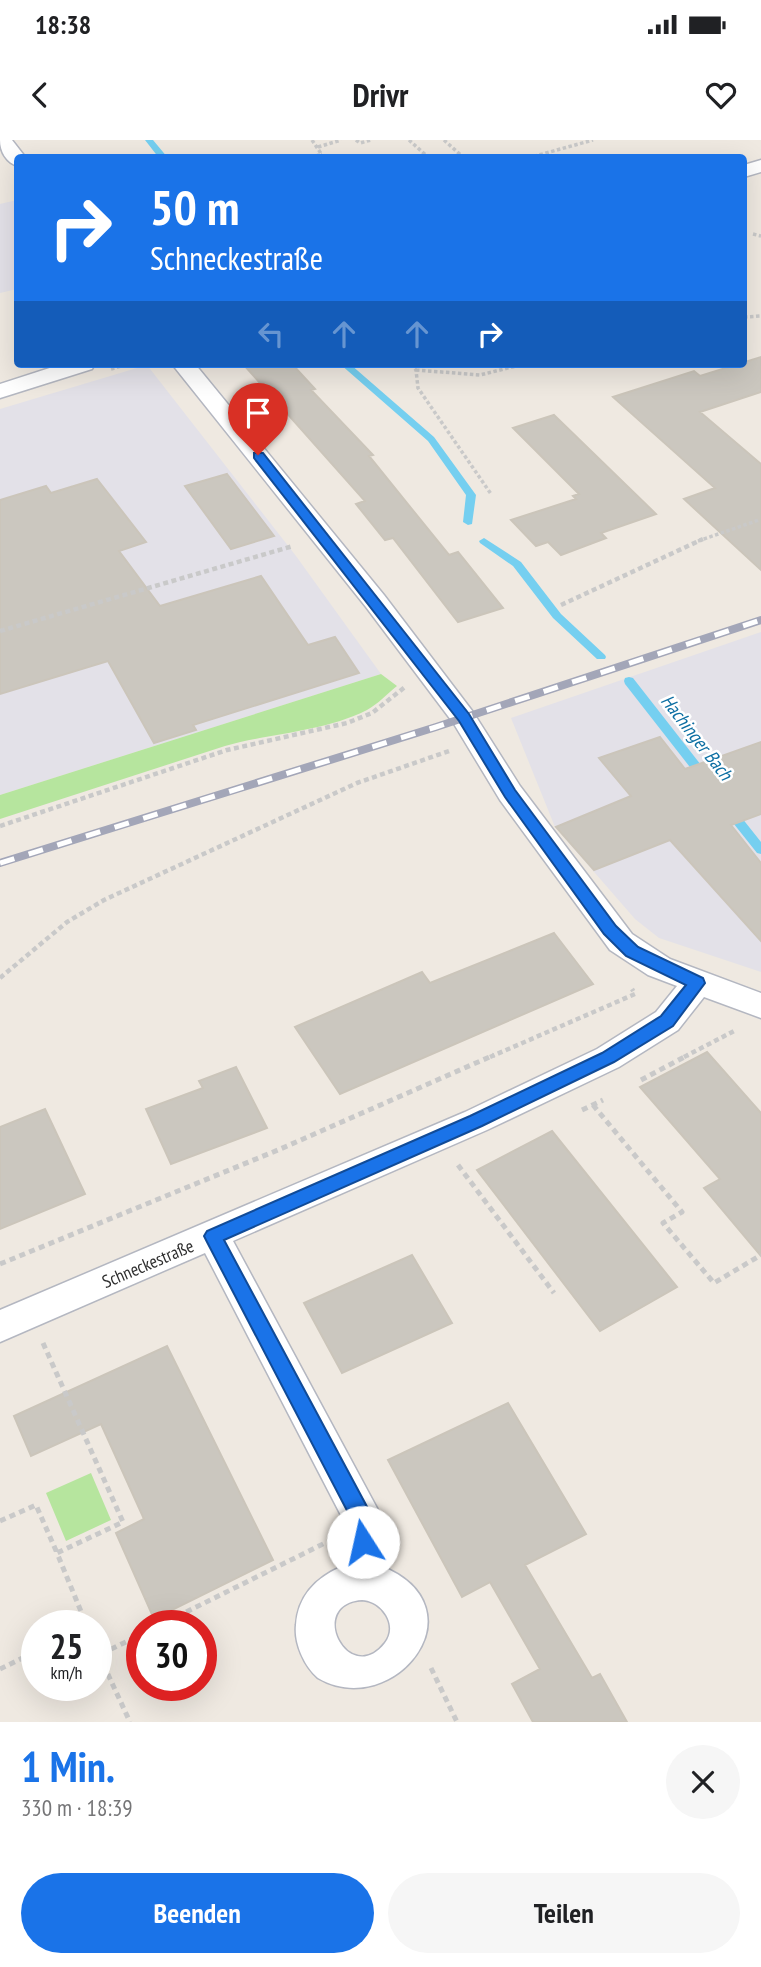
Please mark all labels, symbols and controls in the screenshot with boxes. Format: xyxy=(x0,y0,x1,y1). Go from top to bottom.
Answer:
text: 18:38 xyxy=(35,8,91,41)
text: Drivr xyxy=(353,74,408,116)
icon: back xyxy=(21,76,59,114)
icon: heart xyxy=(702,76,740,114)
text: 50 m xyxy=(150,175,239,239)
icon: right xyxy=(35,182,126,273)
text: Schneckestraße xyxy=(150,237,323,279)
icon: left xyxy=(252,315,290,353)
icon: ahead xyxy=(325,315,363,353)
icon: ahead xyxy=(398,315,436,353)
icon: right xyxy=(471,315,509,353)
pin xyxy=(228,383,288,455)
icon: arrive xyxy=(239,394,277,432)
water label: Hachinger Bach xyxy=(656,689,739,786)
street label: Schneckestraße xyxy=(99,1234,197,1293)
position arrow xyxy=(326,1505,400,1579)
speed limit sign: 30 xyxy=(126,1610,217,1701)
text: 25 xyxy=(50,1623,83,1669)
text: km/h xyxy=(51,1661,82,1684)
text: 1 Min. xyxy=(21,1739,115,1794)
button: close xyxy=(666,1745,740,1819)
text: 330 m · 18:39 xyxy=(21,1793,133,1822)
button: Beenden xyxy=(21,1873,374,1953)
button: Teilen xyxy=(388,1873,740,1953)

